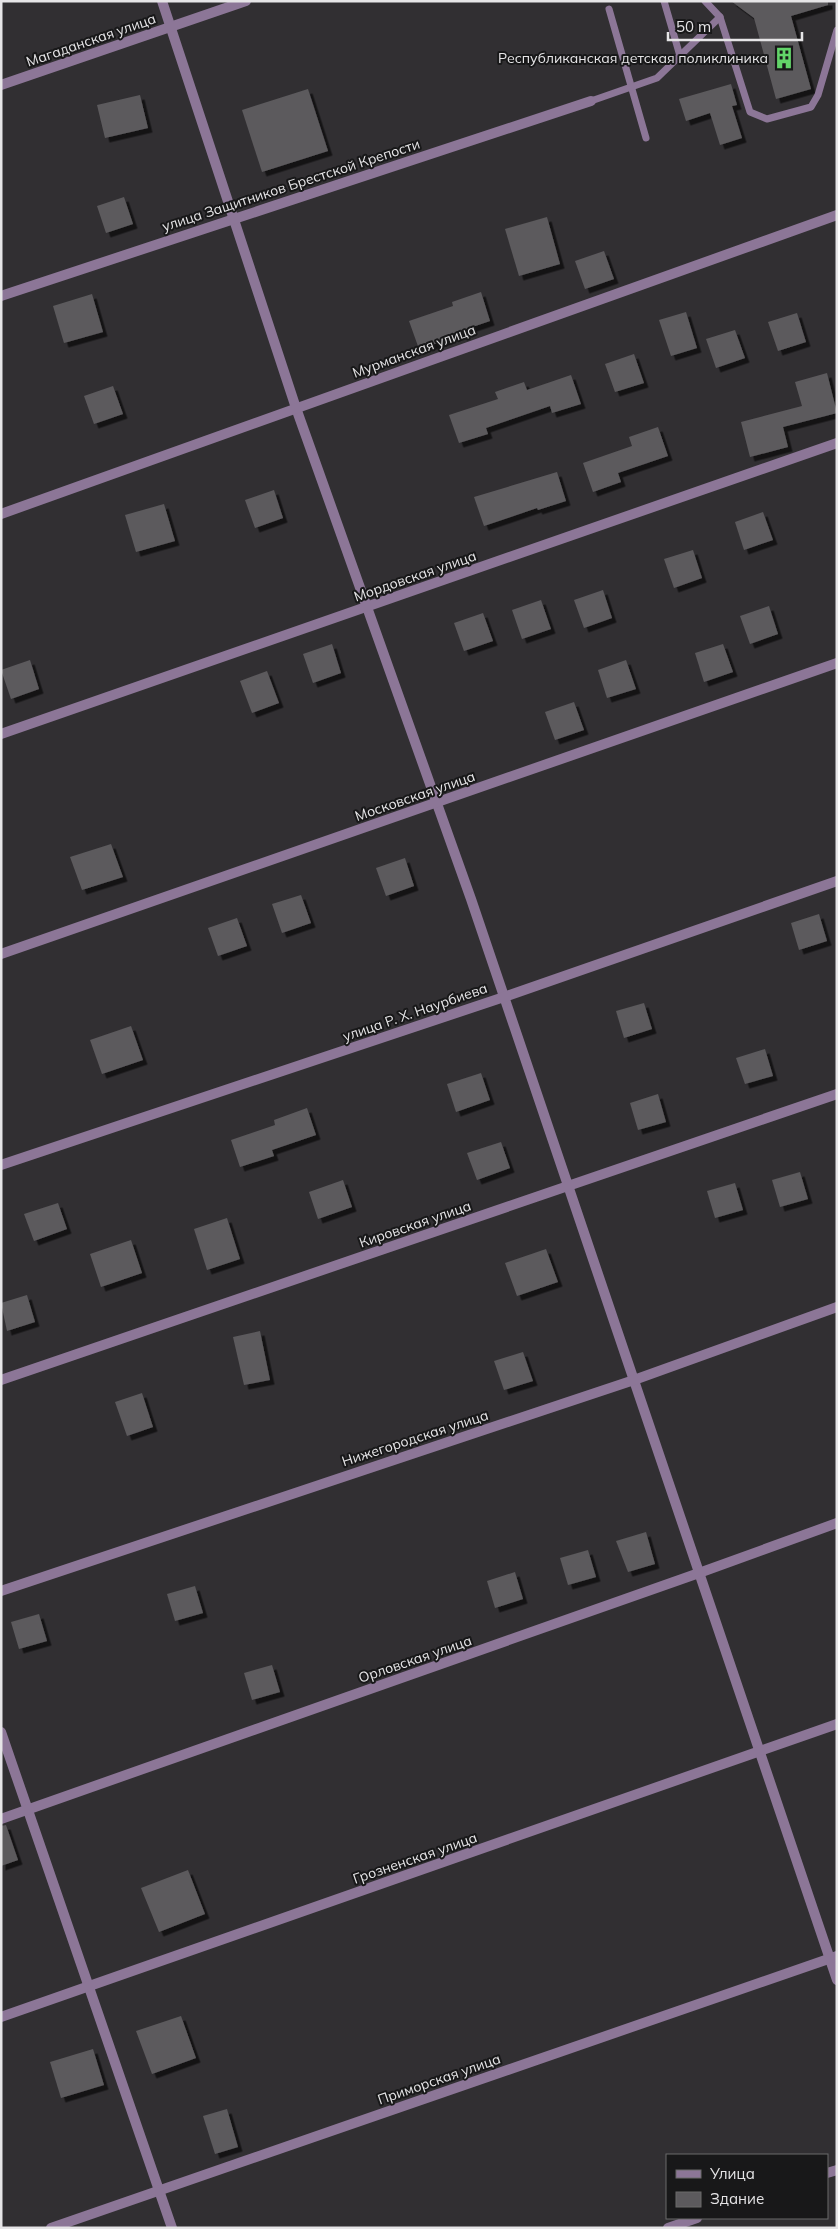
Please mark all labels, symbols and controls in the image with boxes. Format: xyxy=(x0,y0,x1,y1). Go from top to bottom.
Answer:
street label: Магаданская улица xyxy=(24,9,158,71)
scale bar xyxy=(668,10,802,42)
text: 50 m xyxy=(676,17,711,36)
building icon: Республиканская детская поликлиника xyxy=(771,45,797,71)
place label: Республиканская детская поликлиника xyxy=(498,49,768,67)
street label: улица Защитников Брестской Крепости xyxy=(160,135,422,235)
street label: Мурманская улица xyxy=(350,320,478,382)
street label: Мордовская улица xyxy=(351,547,479,605)
street label: Московская улица xyxy=(353,767,477,825)
street label: улица Р. Х. Наурбиева xyxy=(340,979,490,1045)
street label: Кировская улица xyxy=(357,1196,473,1252)
street label: Нижегородская улица xyxy=(339,1406,491,1470)
street label: Орловская улица xyxy=(356,1631,474,1687)
street label: Грозненская улица xyxy=(351,1828,479,1888)
street label: Приморская улица xyxy=(375,2049,503,2109)
legend xyxy=(666,2154,828,2219)
text: Улица xyxy=(709,2164,755,2183)
text: Здание xyxy=(710,2189,764,2208)

